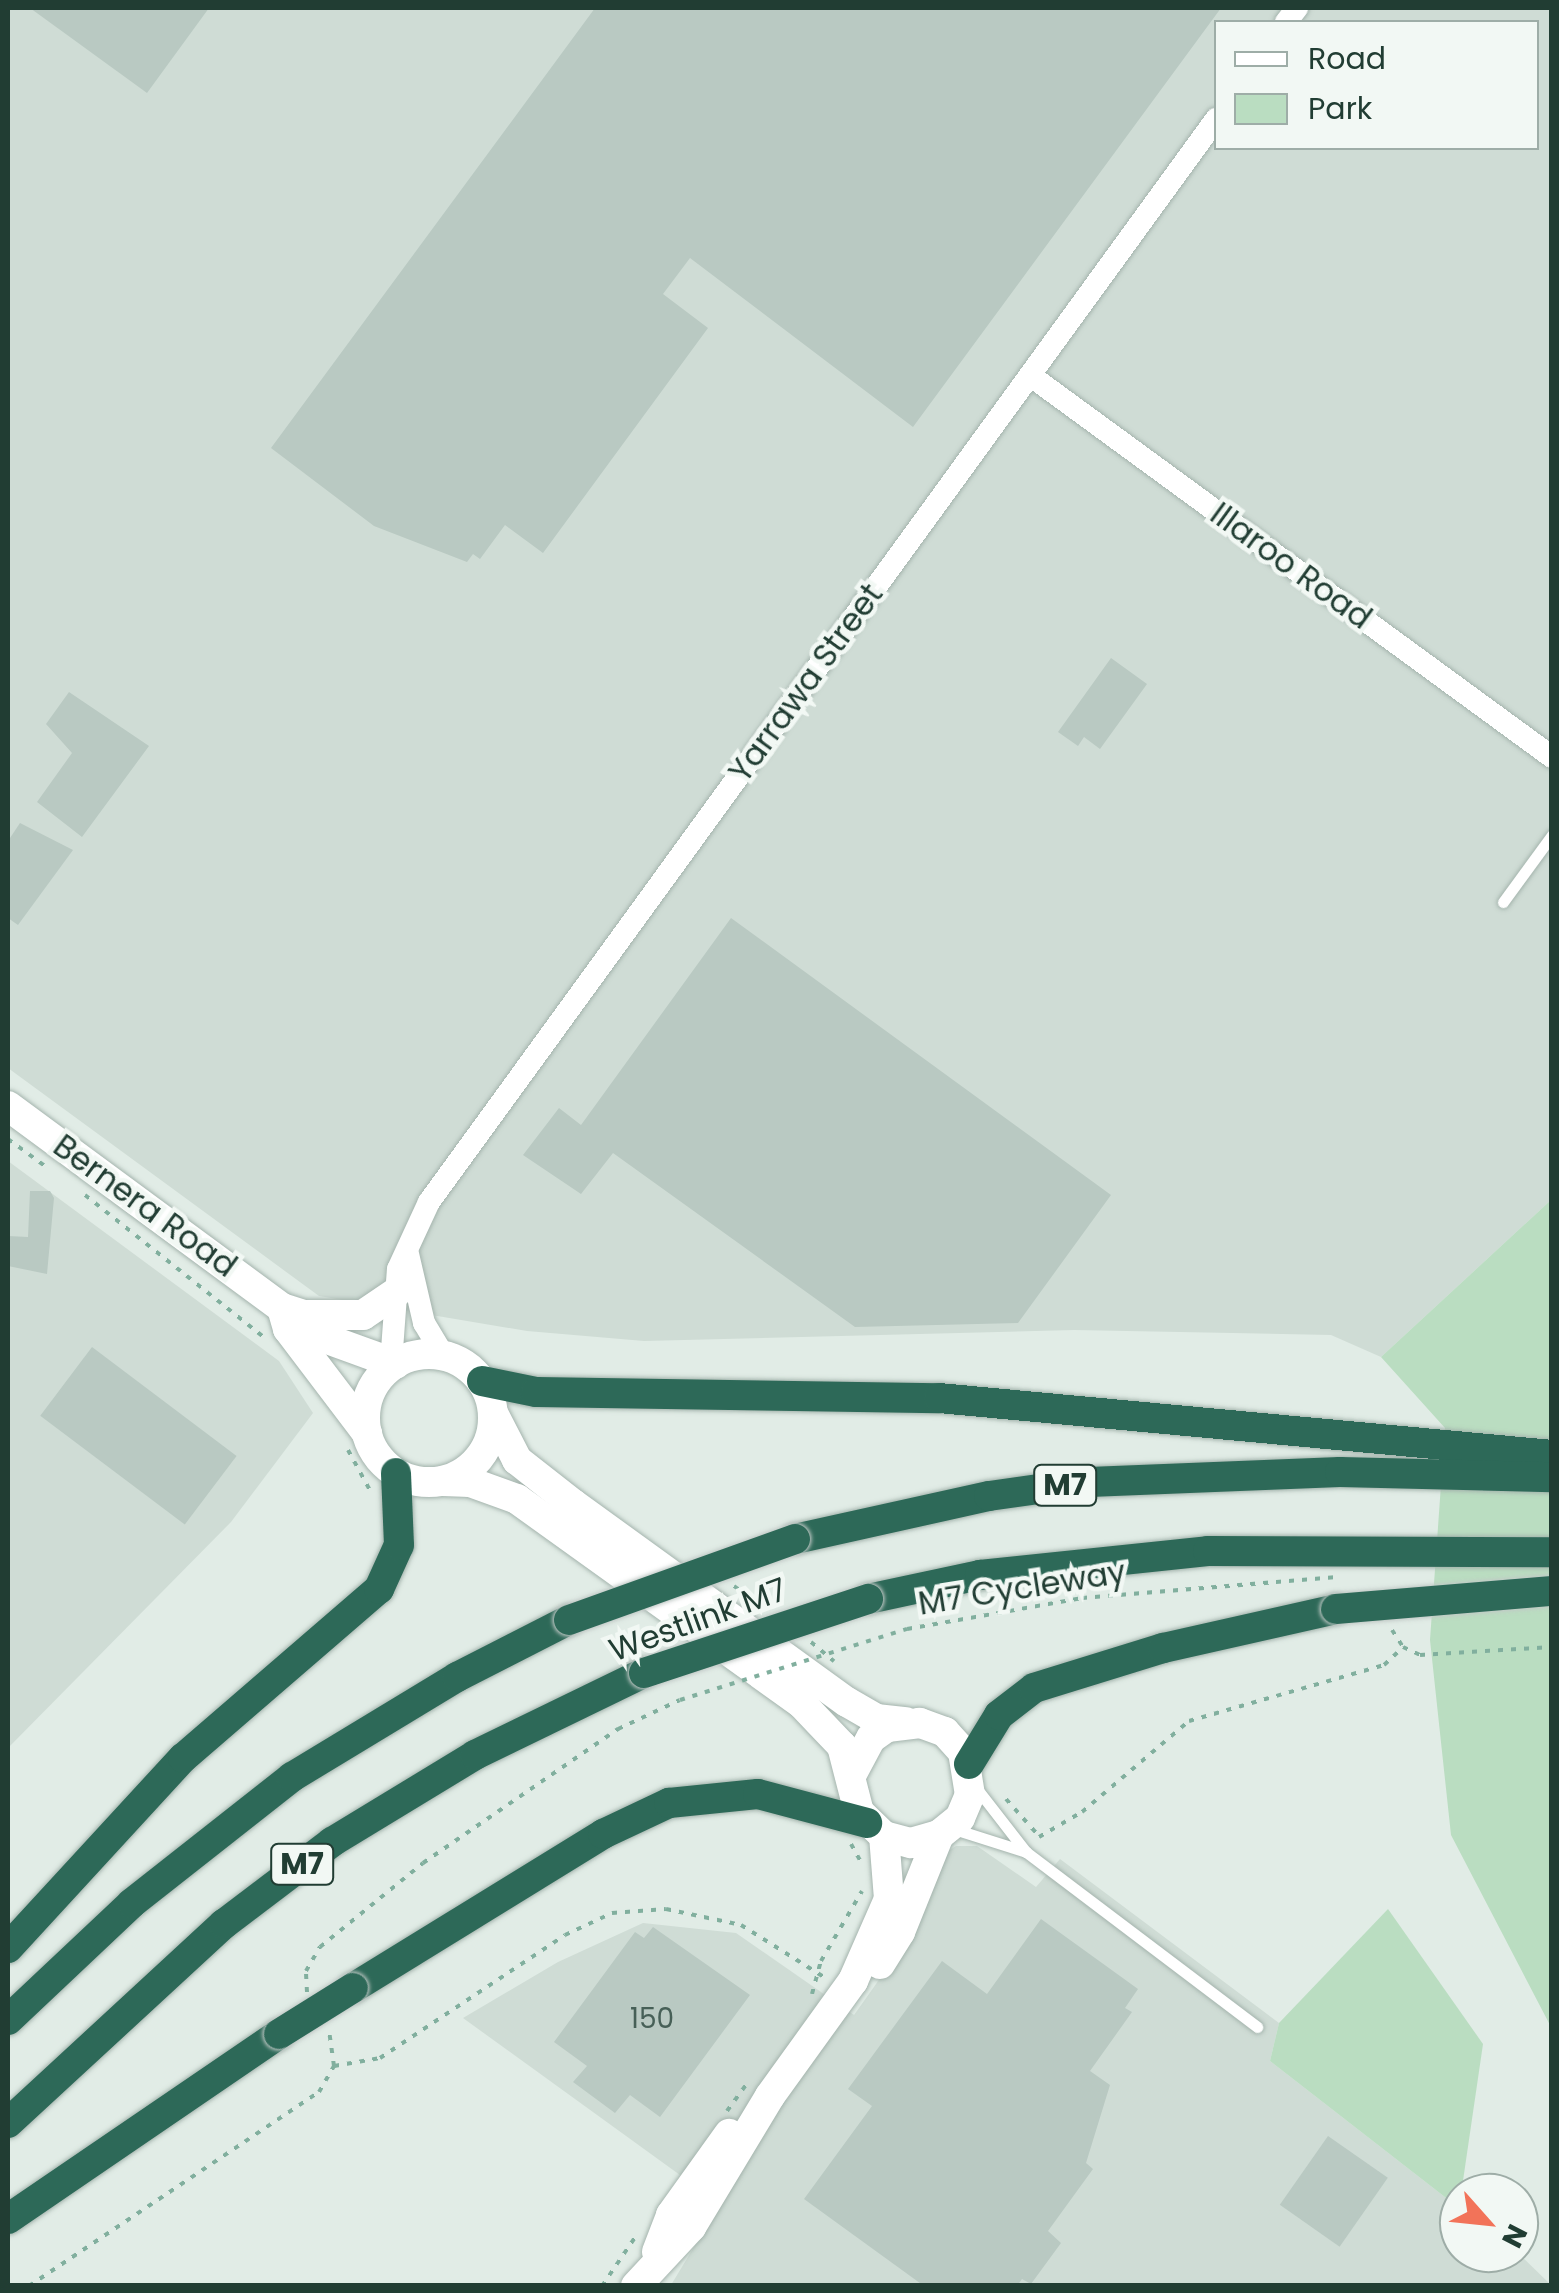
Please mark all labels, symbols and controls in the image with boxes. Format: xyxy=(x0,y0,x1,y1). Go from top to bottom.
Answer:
legend xyxy=(1214,20,1539,150)
text: Road xyxy=(1308,37,1386,80)
text: Park xyxy=(1308,87,1372,130)
street label: Illaroo Road xyxy=(1203,495,1379,637)
street label: Yarrawa Street xyxy=(721,576,891,790)
street label: Bernera Road xyxy=(46,1127,244,1285)
road number: M7 xyxy=(1032,1460,1098,1510)
street label: M7 Cycleway xyxy=(916,1553,1128,1623)
street label: Westlink M7 xyxy=(604,1570,792,1670)
road number: M7 xyxy=(270,1839,334,1889)
house number: 150 xyxy=(630,2002,674,2036)
north arrow xyxy=(1439,2173,1539,2273)
text: N xyxy=(1492,2218,1537,2254)

